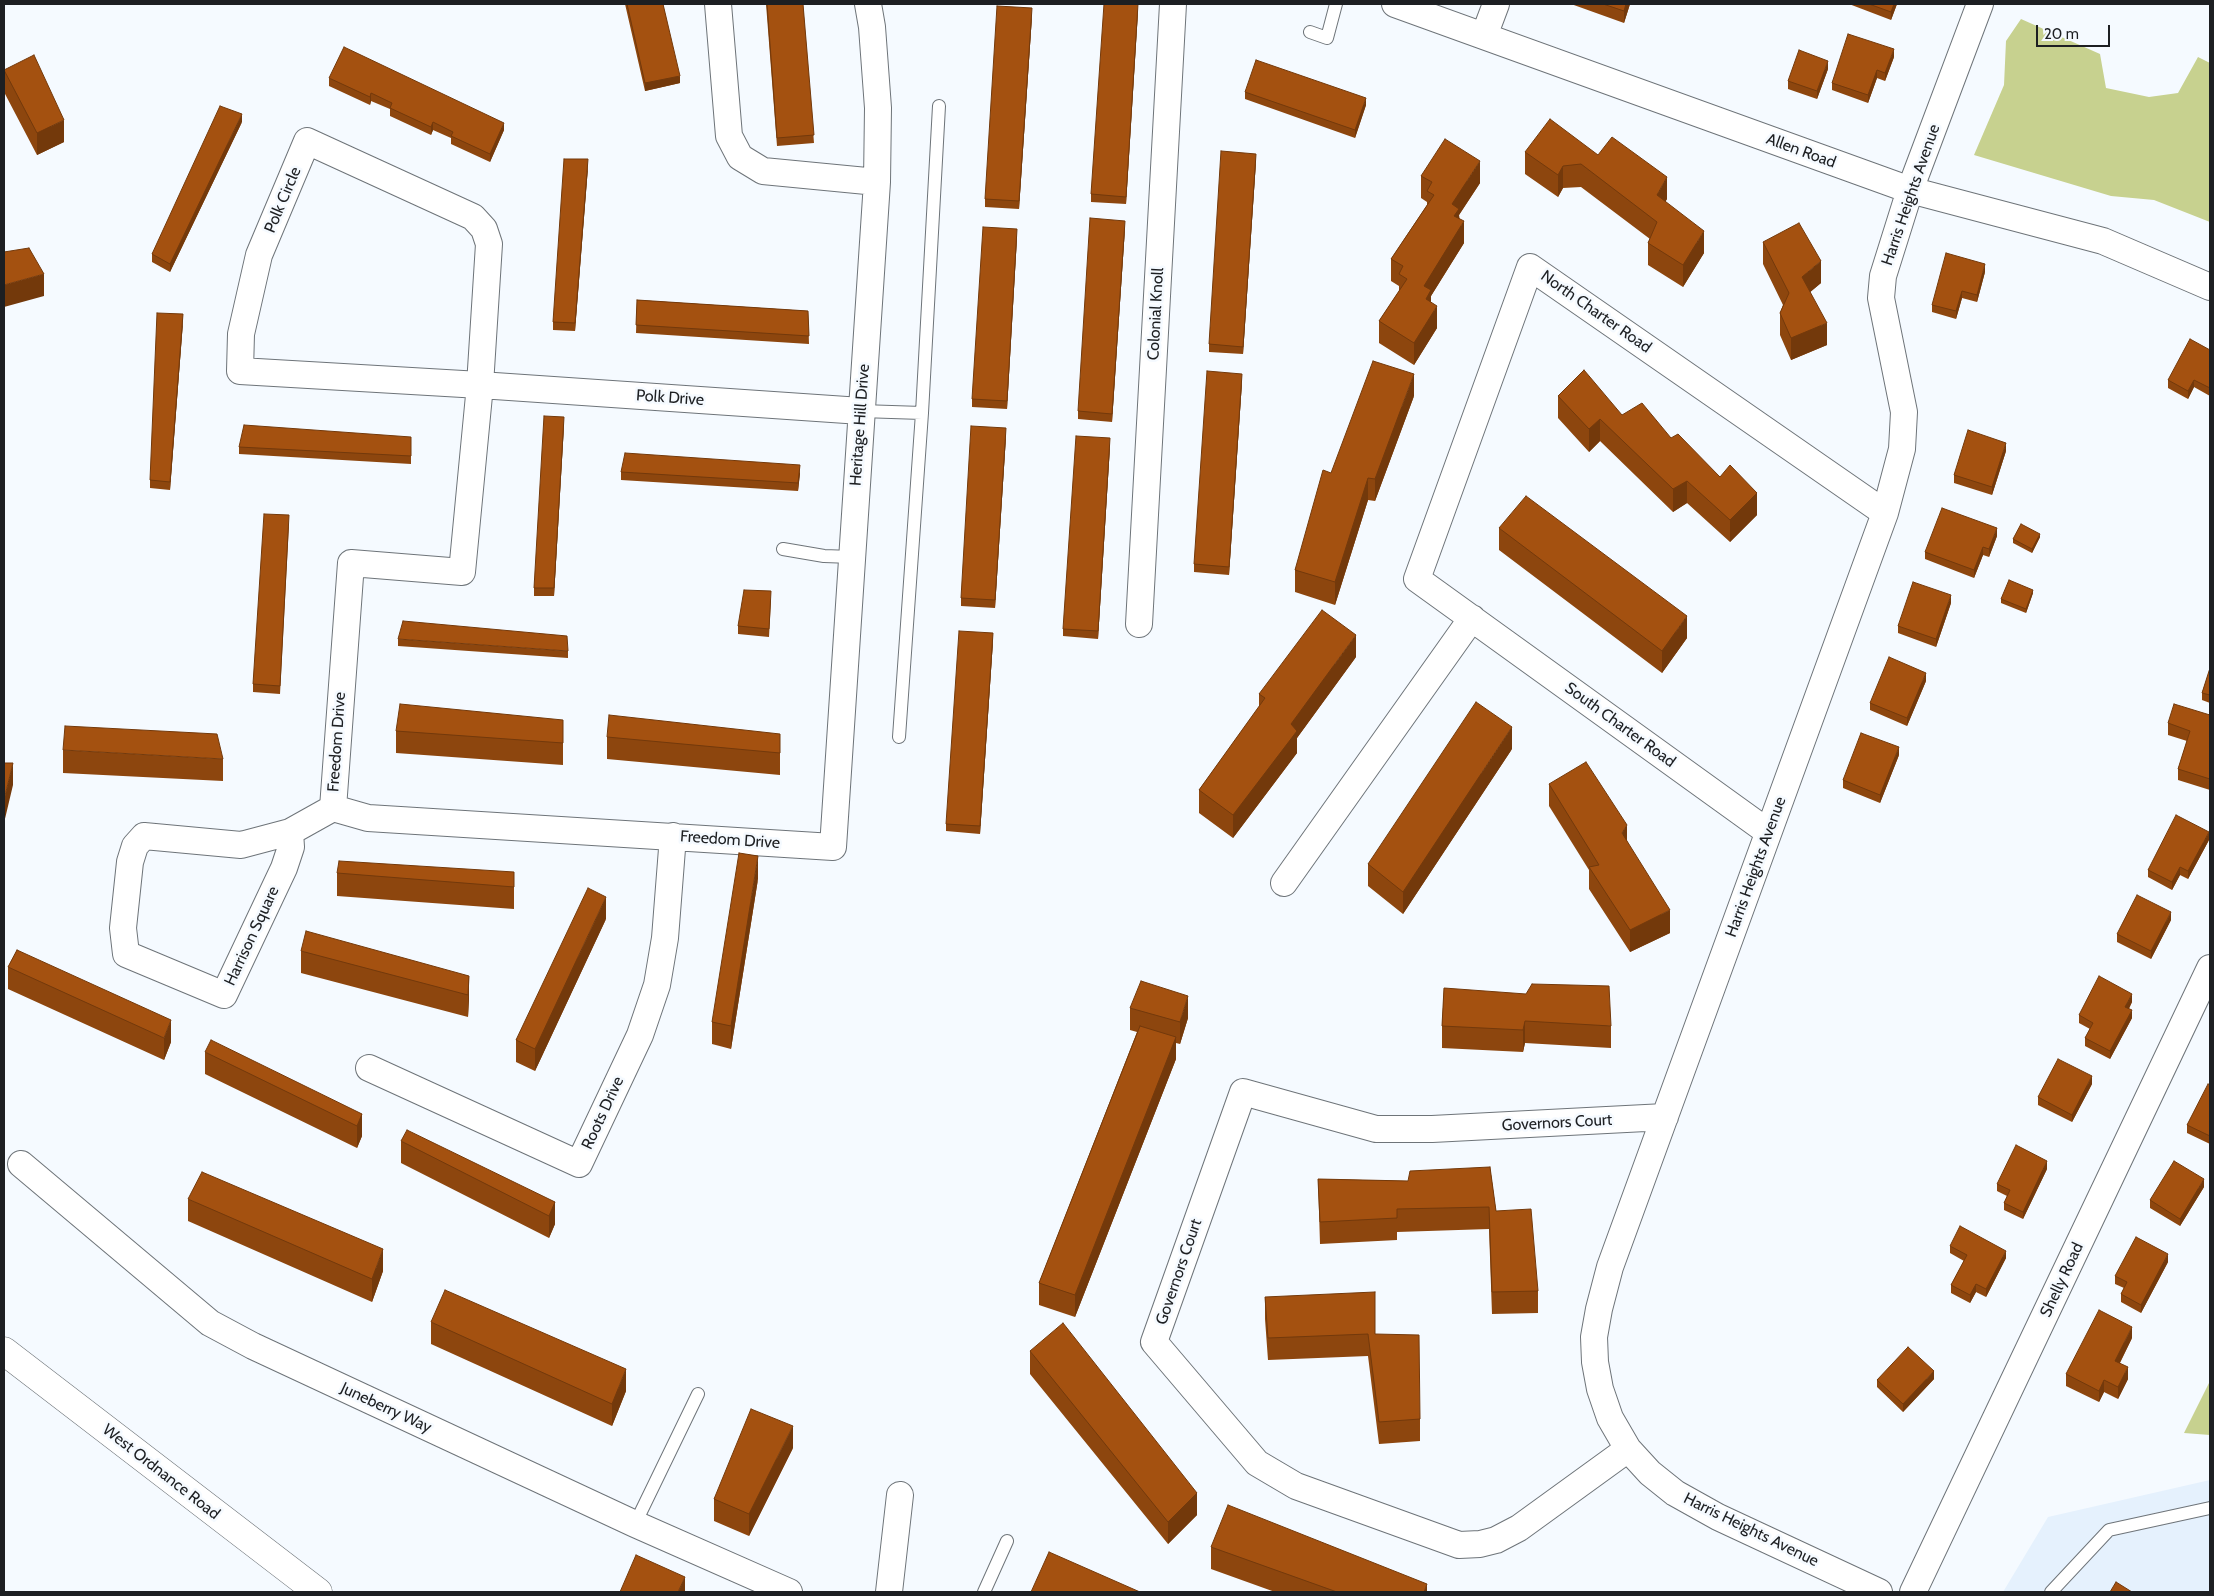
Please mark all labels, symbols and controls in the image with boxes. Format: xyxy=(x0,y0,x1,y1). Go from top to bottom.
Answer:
scale bar xyxy=(2039,15,2113,47)
text: 20 m xyxy=(2044,25,2079,43)
street label: Harris Heights Avenue xyxy=(1878,122,1944,268)
street label: Allen Road xyxy=(1764,130,1838,172)
street label: Polk Circle xyxy=(260,164,306,236)
street label: Colonial Knoll xyxy=(1144,267,1168,361)
street label: North Charter Road xyxy=(1537,267,1655,357)
street label: Heritage Hill Drive xyxy=(846,363,874,487)
street label: Polk Drive xyxy=(635,386,705,410)
street label: South Charter Road xyxy=(1561,678,1679,772)
street label: Freedom Drive xyxy=(324,691,350,793)
street label: Harris Heights Avenue xyxy=(1722,794,1790,940)
street label: Freedom Drive xyxy=(679,827,781,853)
street label: Harrison Square xyxy=(221,883,283,989)
street label: Roots Drive xyxy=(578,1073,628,1153)
street label: Governors Court xyxy=(1501,1111,1613,1135)
street label: Governors Court xyxy=(1152,1217,1206,1327)
street label: Shelly Road xyxy=(2036,1240,2088,1320)
street label: Juneberry Way xyxy=(337,1379,435,1437)
street label: West Ordnance Road xyxy=(99,1420,223,1524)
street label: Harris Heights Avenue xyxy=(1680,1489,1822,1571)

